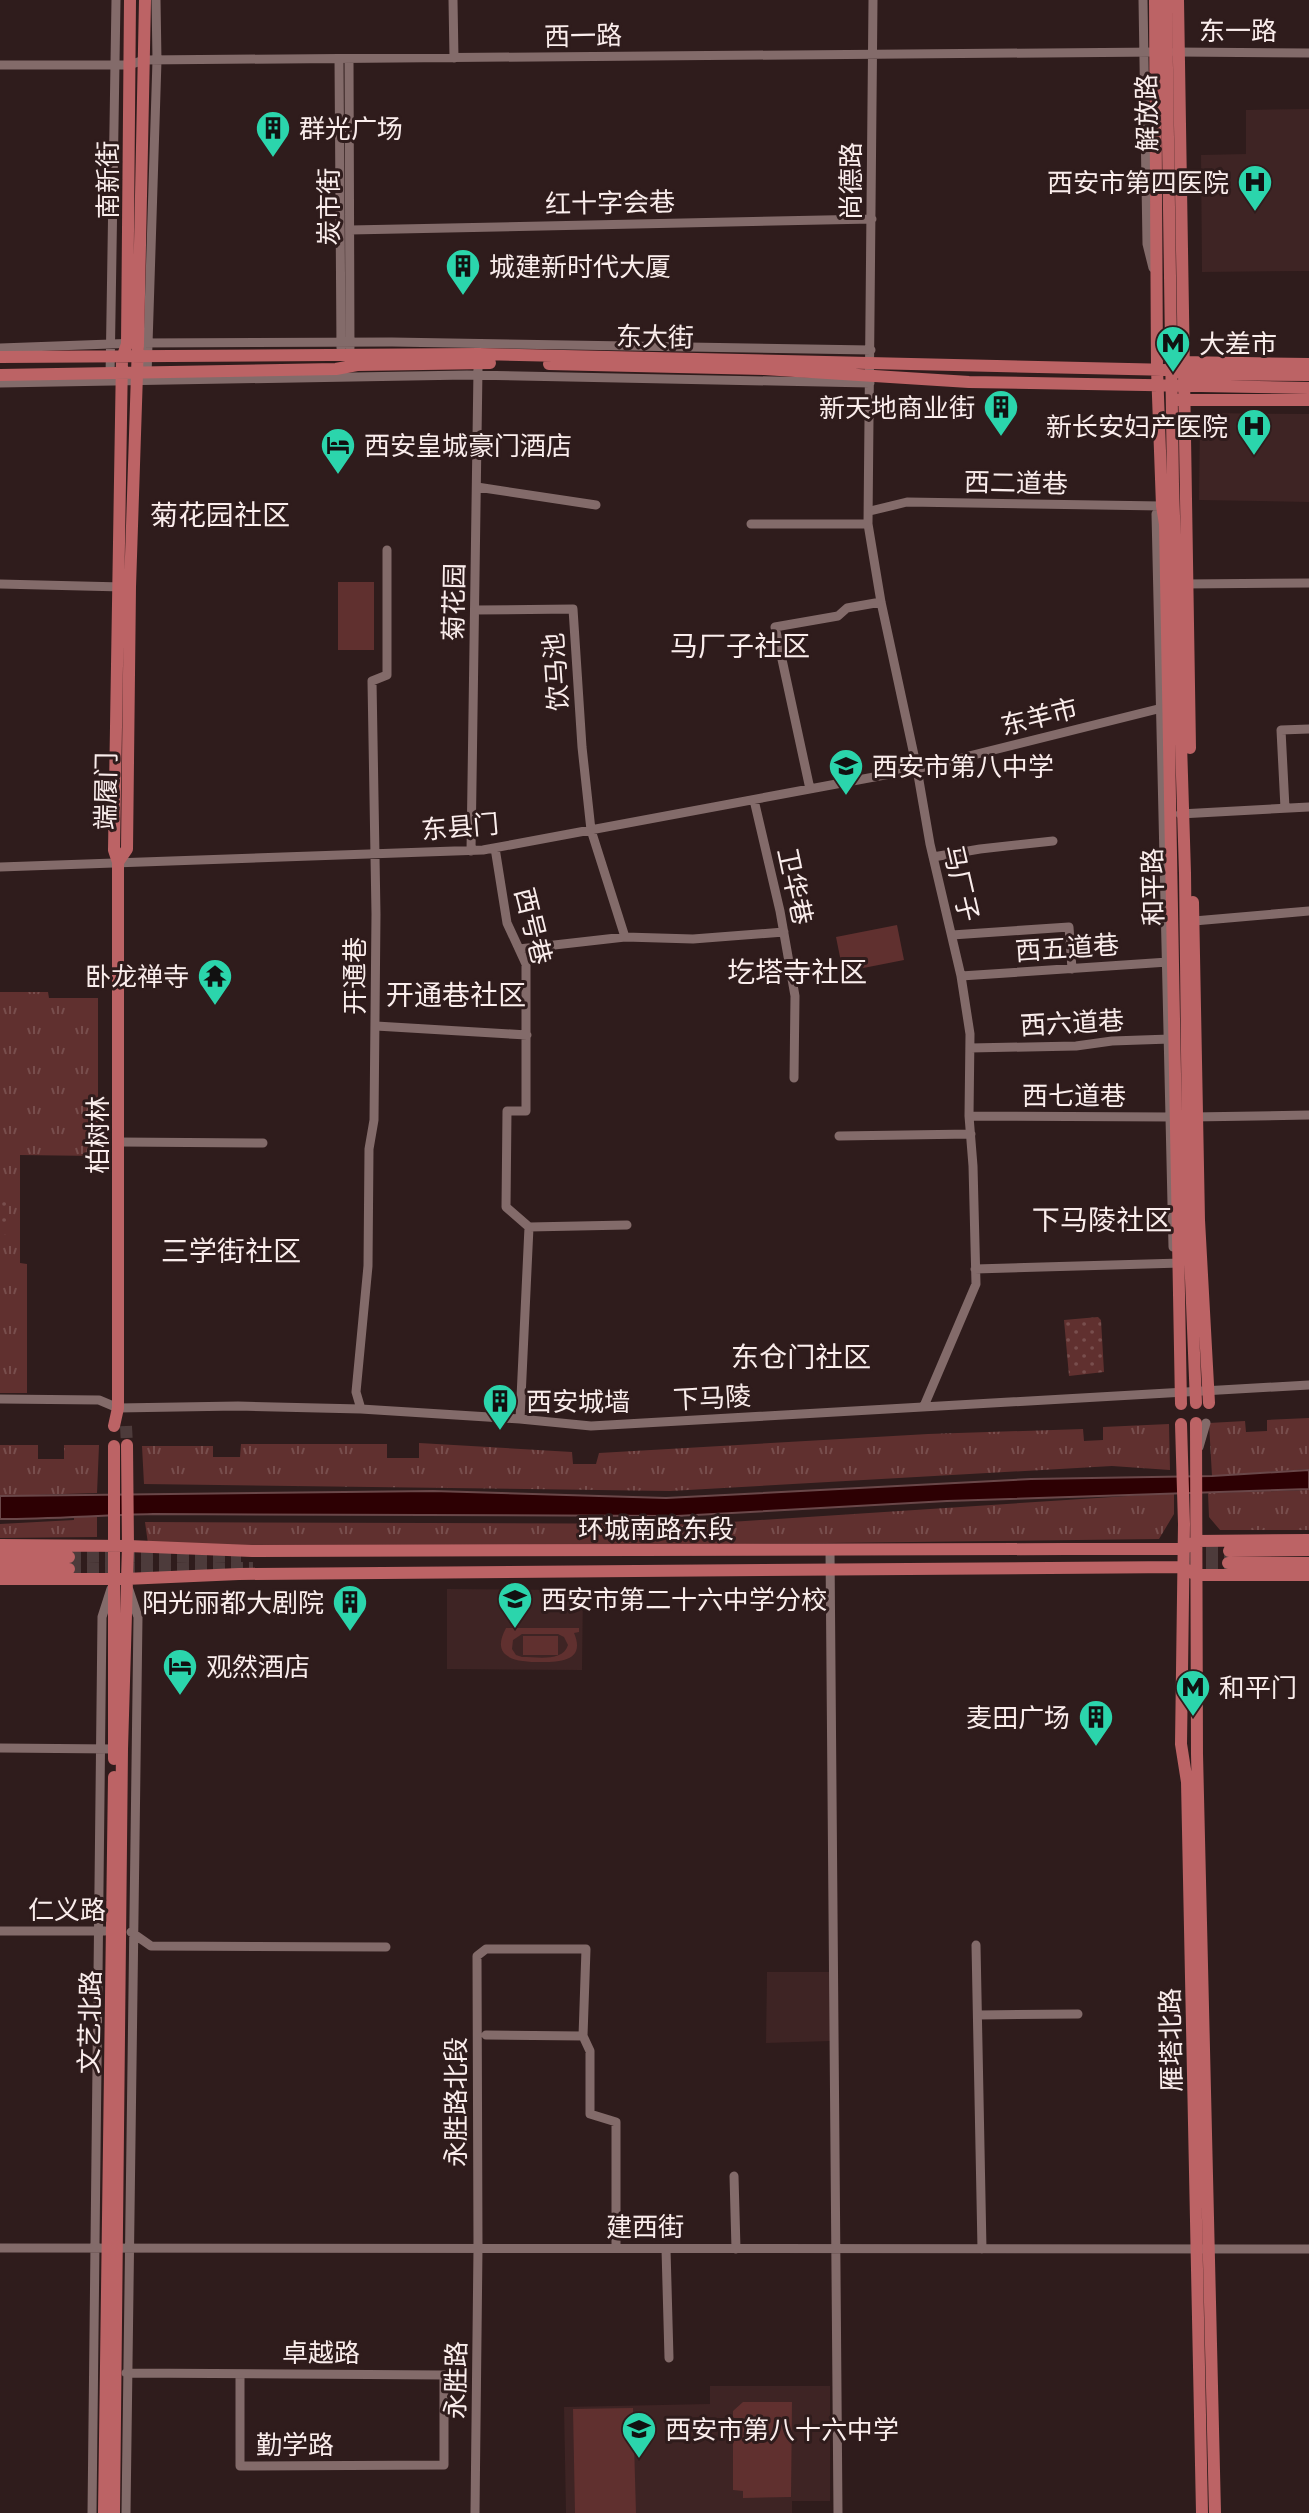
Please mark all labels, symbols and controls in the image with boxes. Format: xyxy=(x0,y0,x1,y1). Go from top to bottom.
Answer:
street label: 东一路 xyxy=(1199,12,1277,48)
street label: 西一路 xyxy=(544,16,622,54)
street label: 解放路 xyxy=(1127,74,1165,152)
building icon: 群光广场 xyxy=(254,109,292,159)
place label: 群光广场 xyxy=(299,110,403,146)
street label: 南新街 xyxy=(89,141,125,219)
street label: 尚德路 xyxy=(832,142,868,220)
hospital icon: 西安市第四医院 xyxy=(1236,163,1274,213)
place label: 西安市第四医院 xyxy=(1047,164,1229,200)
street label: 炭市街 xyxy=(310,168,346,246)
street label: 红十字会巷 xyxy=(545,183,675,221)
building icon: 城建新时代大厦 xyxy=(444,247,482,297)
place label: 城建新时代大厦 xyxy=(489,248,671,284)
street label: 东大街 xyxy=(616,317,694,355)
metro station icon: 大差市 xyxy=(1154,324,1192,374)
place label: 大差市 xyxy=(1199,325,1277,361)
building icon: 新天地商业街 xyxy=(982,388,1020,438)
place label: 新天地商业街 xyxy=(819,389,975,425)
hospital icon: 新长安妇产医院 xyxy=(1235,407,1273,457)
place label: 新长安妇产医院 xyxy=(1046,408,1228,444)
hotel icon: 西安皇城豪门酒店 xyxy=(319,426,357,476)
place label: 西安皇城豪门酒店 xyxy=(364,427,572,463)
street label: 西二道巷 xyxy=(964,463,1068,501)
district label: 菊花园社区 xyxy=(150,495,290,533)
street label: 菊花园 xyxy=(434,563,472,641)
district label: 马厂子社区 xyxy=(670,626,810,664)
street label: 饮马池 xyxy=(534,632,576,712)
street label: 东羊市 xyxy=(997,689,1081,743)
school or university icon: 西安市第八中学 xyxy=(827,747,865,797)
place label: 西安市第八中学 xyxy=(872,748,1054,784)
street label: 端履门 xyxy=(86,752,124,830)
street label: 东县门 xyxy=(420,805,500,847)
street label: 马厂子 xyxy=(936,841,988,925)
street label: 卫华巷 xyxy=(770,844,822,928)
street label: 和平路 xyxy=(1133,848,1171,926)
street label: 西号巷 xyxy=(507,884,561,968)
street label: 西五道巷 xyxy=(1014,925,1120,969)
street label: 开通巷 xyxy=(336,937,372,1015)
district label: 圪塔寺社区 xyxy=(727,952,867,990)
temple icon: 卧龙禅寺 xyxy=(196,957,234,1007)
place label: 卧龙禅寺 xyxy=(85,958,189,994)
district label: 开通巷社区 xyxy=(386,975,526,1013)
street label: 西六道巷 xyxy=(1019,1001,1125,1043)
street label: 西七道巷 xyxy=(1022,1077,1126,1113)
street label: 柏树林 xyxy=(79,1096,115,1174)
district label: 下马陵社区 xyxy=(1032,1200,1172,1238)
district label: 三学街社区 xyxy=(161,1231,301,1269)
district label: 东仓门社区 xyxy=(731,1337,871,1375)
street label: 下马陵 xyxy=(672,1377,752,1417)
building icon: 西安城墙 xyxy=(481,1382,519,1432)
place label: 西安城墙 xyxy=(526,1383,630,1419)
street label: 环城南路东段 xyxy=(578,1510,734,1546)
school or university icon: 西安市第二十六中学分校 xyxy=(496,1580,534,1630)
place label: 西安市第二十六中学分校 xyxy=(541,1581,827,1617)
building icon: 阳光丽都大剧院 xyxy=(331,1583,369,1633)
place label: 阳光丽都大剧院 xyxy=(142,1584,324,1620)
hotel icon: 观然酒店 xyxy=(161,1647,199,1697)
place label: 观然酒店 xyxy=(206,1648,310,1684)
metro station icon: 和平门 xyxy=(1174,1668,1212,1718)
place label: 和平门 xyxy=(1219,1669,1297,1705)
building icon: 麦田广场 xyxy=(1077,1698,1115,1748)
place label: 麦田广场 xyxy=(966,1699,1070,1735)
street label: 仁义路 xyxy=(28,1891,106,1927)
street label: 文艺北路 xyxy=(70,1970,108,2074)
street label: 雁塔北路 xyxy=(1151,1988,1189,2092)
street label: 永胜路北段 xyxy=(437,2037,473,2167)
street label: 建西街 xyxy=(606,2208,684,2244)
street label: 卓越路 xyxy=(282,2334,360,2370)
street label: 永胜路 xyxy=(436,2341,474,2419)
school or university icon: 西安市第八十六中学 xyxy=(620,2410,658,2460)
place label: 西安市第八十六中学 xyxy=(665,2411,899,2447)
street label: 勤学路 xyxy=(256,2426,334,2462)

